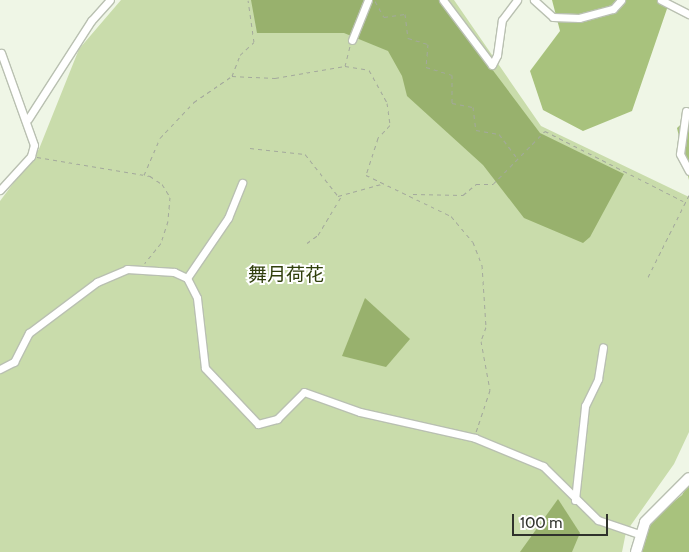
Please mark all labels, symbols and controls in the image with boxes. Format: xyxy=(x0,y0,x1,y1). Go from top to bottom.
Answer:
park label: 舞月荷花 xyxy=(248,264,324,286)
scale bar xyxy=(514,504,610,536)
text: 100 m xyxy=(520,514,562,532)

